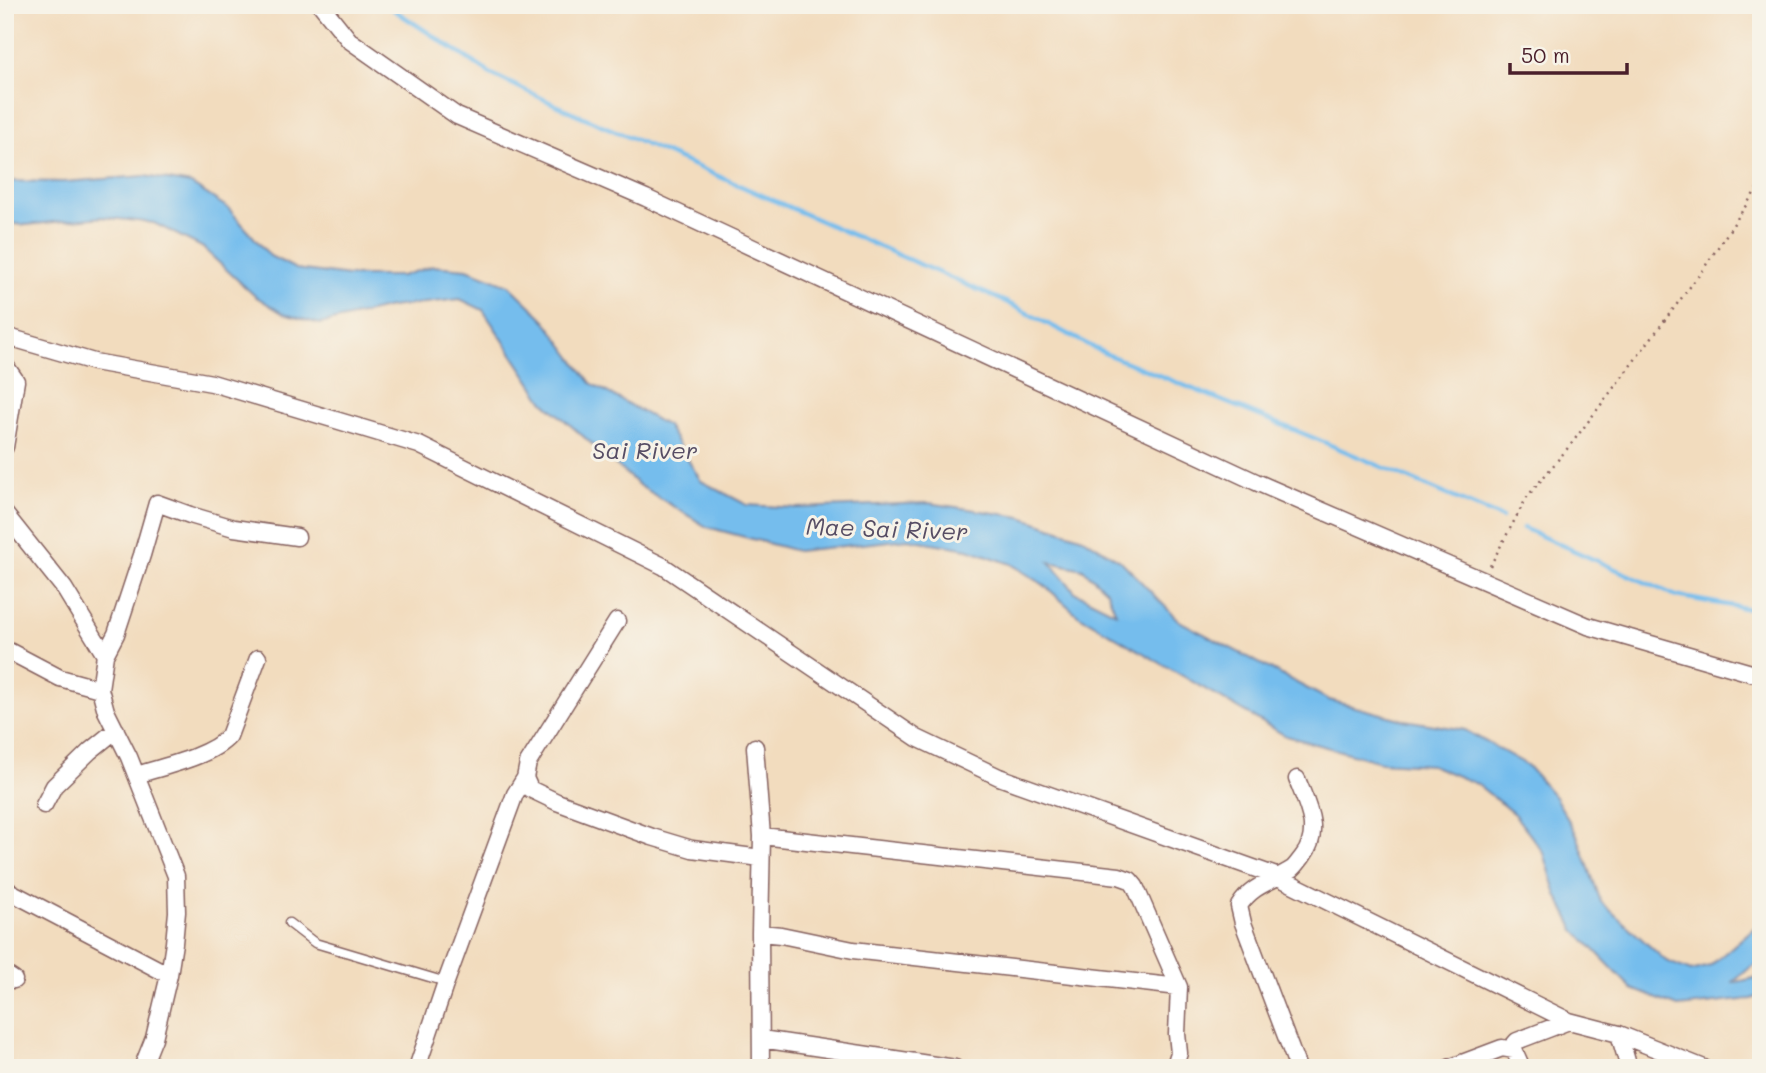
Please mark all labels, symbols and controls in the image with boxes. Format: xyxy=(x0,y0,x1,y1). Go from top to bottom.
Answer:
scale bar xyxy=(1510,32,1628,76)
text: 50 m xyxy=(1521,41,1570,68)
water label: Sai River xyxy=(592,434,698,465)
water label: Mae Sai River xyxy=(805,510,969,546)

